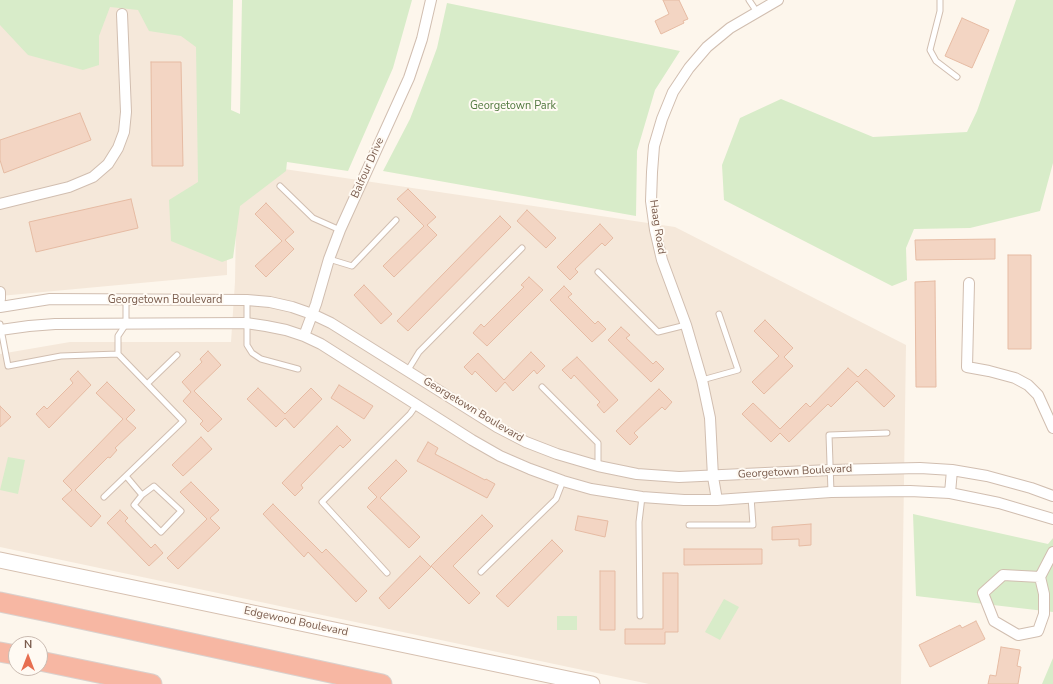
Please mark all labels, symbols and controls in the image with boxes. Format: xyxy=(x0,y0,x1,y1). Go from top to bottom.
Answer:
park label: Georgetown Park xyxy=(470,99,556,113)
street label: Balfour Drive xyxy=(349,136,387,200)
street label: Haag Road xyxy=(646,199,668,255)
street label: Georgetown Boulevard xyxy=(108,293,222,307)
street label: Georgetown Boulevard xyxy=(420,375,526,445)
street label: Georgetown Boulevard xyxy=(737,462,853,482)
street label: Edgewood Boulevard xyxy=(243,605,349,639)
north arrow xyxy=(8,636,48,676)
text: N xyxy=(24,637,32,652)

